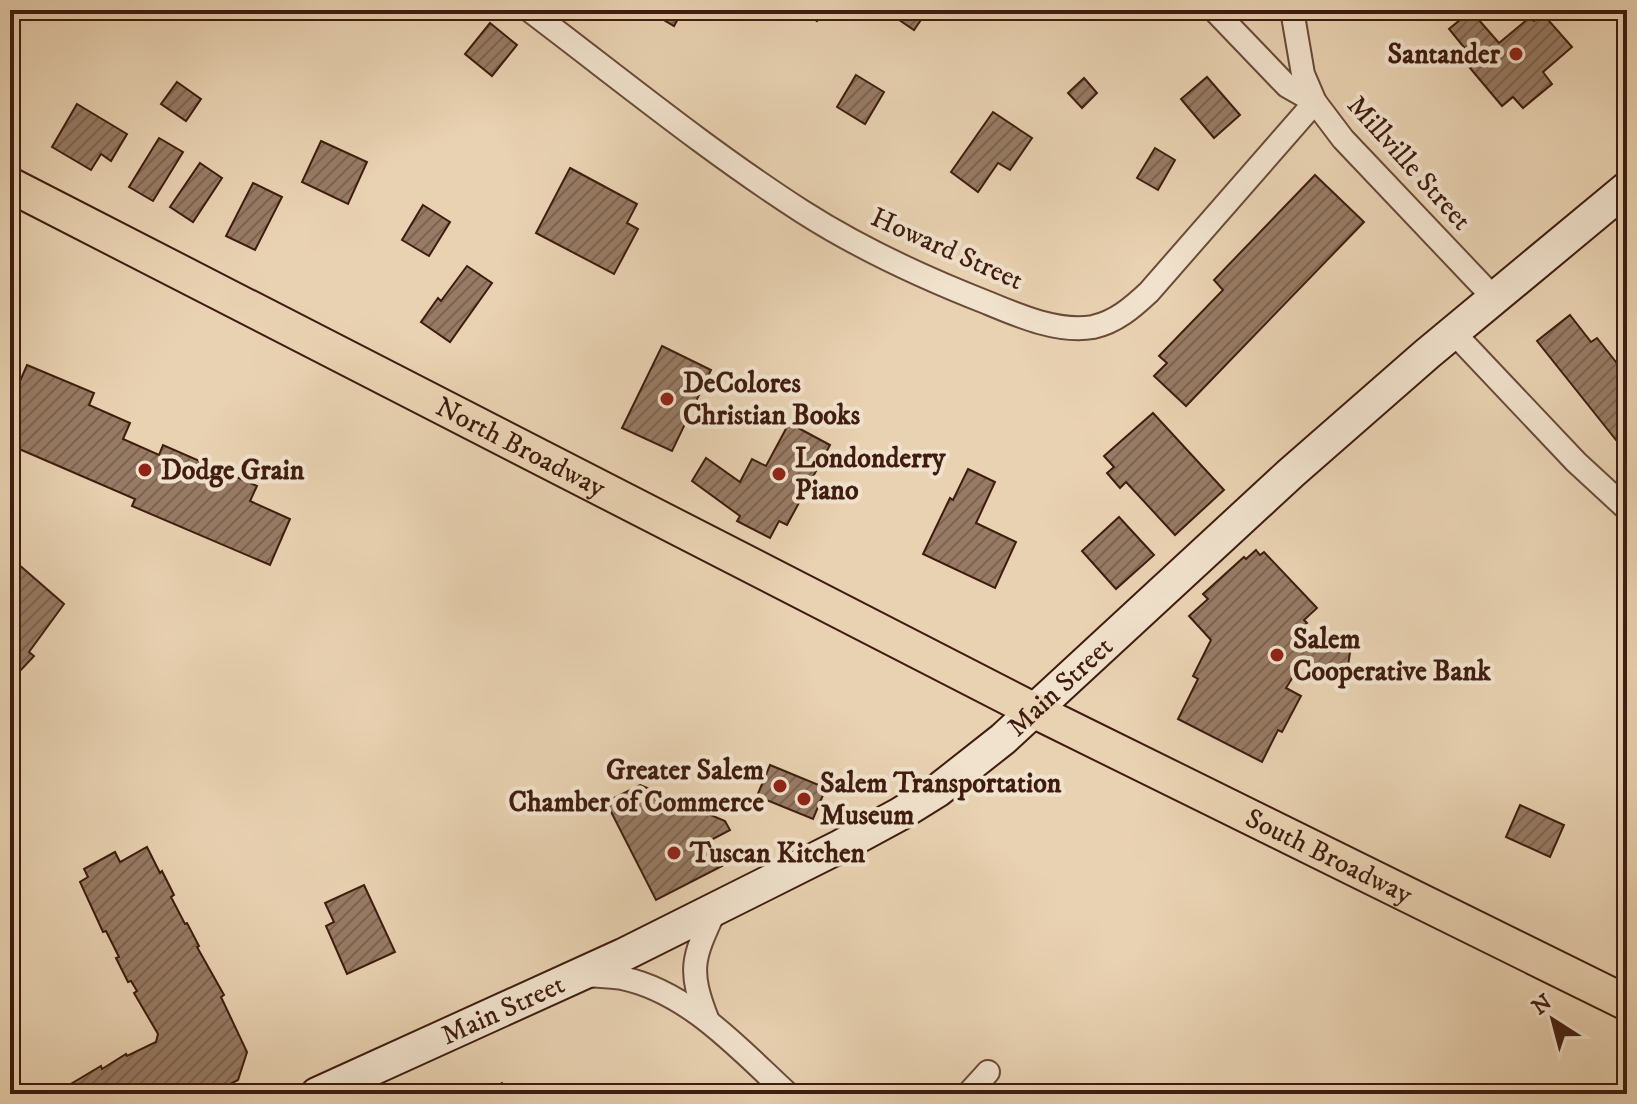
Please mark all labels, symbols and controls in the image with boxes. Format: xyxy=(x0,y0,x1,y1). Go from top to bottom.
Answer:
place label: Santander xyxy=(1388,37,1501,72)
marker: Santander xyxy=(1507,45,1525,63)
street label: Millville Street xyxy=(1339,88,1479,238)
street label: Howard Street xyxy=(865,200,1029,298)
place label: DeColores Christian Books xyxy=(683,366,861,433)
street label: North Broadway xyxy=(430,389,612,506)
marker: DeColores Christian Books xyxy=(658,390,676,408)
place label: Londonderry Piano xyxy=(795,441,946,508)
place label: Dodge Grain xyxy=(161,453,305,488)
marker: Dodge Grain xyxy=(136,461,154,479)
marker: Londonderry Piano xyxy=(770,465,788,483)
place label: Salem Cooperative Bank xyxy=(1293,622,1492,689)
street label: Main Street xyxy=(1000,629,1120,744)
marker: Salem Cooperative Bank xyxy=(1268,646,1286,664)
place label: Greater Salem Chamber of Commerce xyxy=(508,753,764,820)
place label: Salem Transportation Museum xyxy=(820,766,1062,833)
marker: Greater Salem Chamber of Commerce xyxy=(771,777,789,795)
marker: Salem Transportation Museum xyxy=(795,790,813,808)
street label: South Broadway xyxy=(1240,800,1419,912)
place label: Tuscan Kitchen xyxy=(689,836,866,871)
marker: Tuscan Kitchen xyxy=(665,844,683,862)
street label: Main Street xyxy=(436,966,570,1053)
north arrow xyxy=(1513,980,1593,1060)
text: N xyxy=(1527,989,1557,1021)

